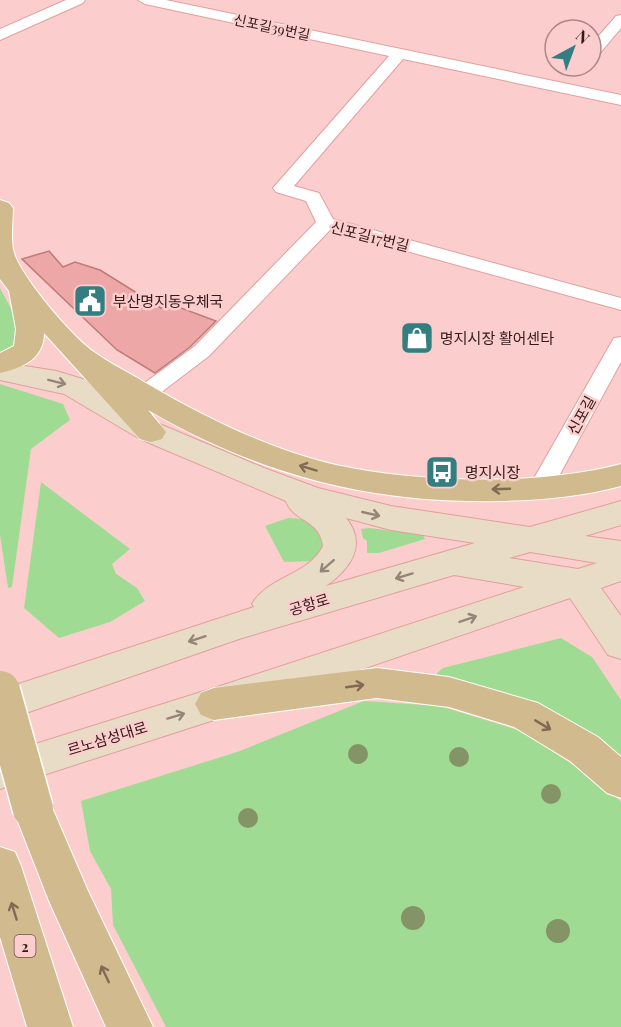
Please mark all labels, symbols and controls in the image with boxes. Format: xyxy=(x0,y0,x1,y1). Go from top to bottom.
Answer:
street label: 신포길39번길 xyxy=(232,10,312,44)
north arrow xyxy=(543,18,603,78)
text: N xyxy=(572,25,595,48)
street label: 신포길17번길 xyxy=(328,217,412,255)
public building icon: 부산명지동우체국 xyxy=(72,283,108,319)
place label: 부산명지동우체국 xyxy=(113,291,223,311)
shop icon: 명지시장 활어센타 xyxy=(399,320,435,356)
place label: 명지시장 활어센타 xyxy=(440,328,554,348)
one-way arrow xyxy=(48,377,67,388)
street label: 신포길 xyxy=(562,392,600,438)
bus stop icon: 명지시장 xyxy=(424,454,460,490)
one-way arrow xyxy=(299,462,318,473)
place label: 명지시장 xyxy=(465,462,520,482)
one-way arrow xyxy=(491,483,511,494)
one-way arrow xyxy=(361,509,380,520)
one-way arrow xyxy=(320,559,335,573)
one-way arrow xyxy=(394,571,413,582)
street label: 공항로 xyxy=(286,588,332,620)
one-way arrow xyxy=(458,612,477,623)
one-way arrow xyxy=(188,634,207,645)
one-way arrow xyxy=(345,680,364,691)
one-way arrow xyxy=(166,710,185,721)
street label: 르노삼성대로 xyxy=(64,716,150,760)
one-way arrow xyxy=(534,719,551,731)
one-way arrow xyxy=(8,902,19,921)
road number: 2 xyxy=(15,935,36,957)
one-way arrow xyxy=(99,966,111,984)

